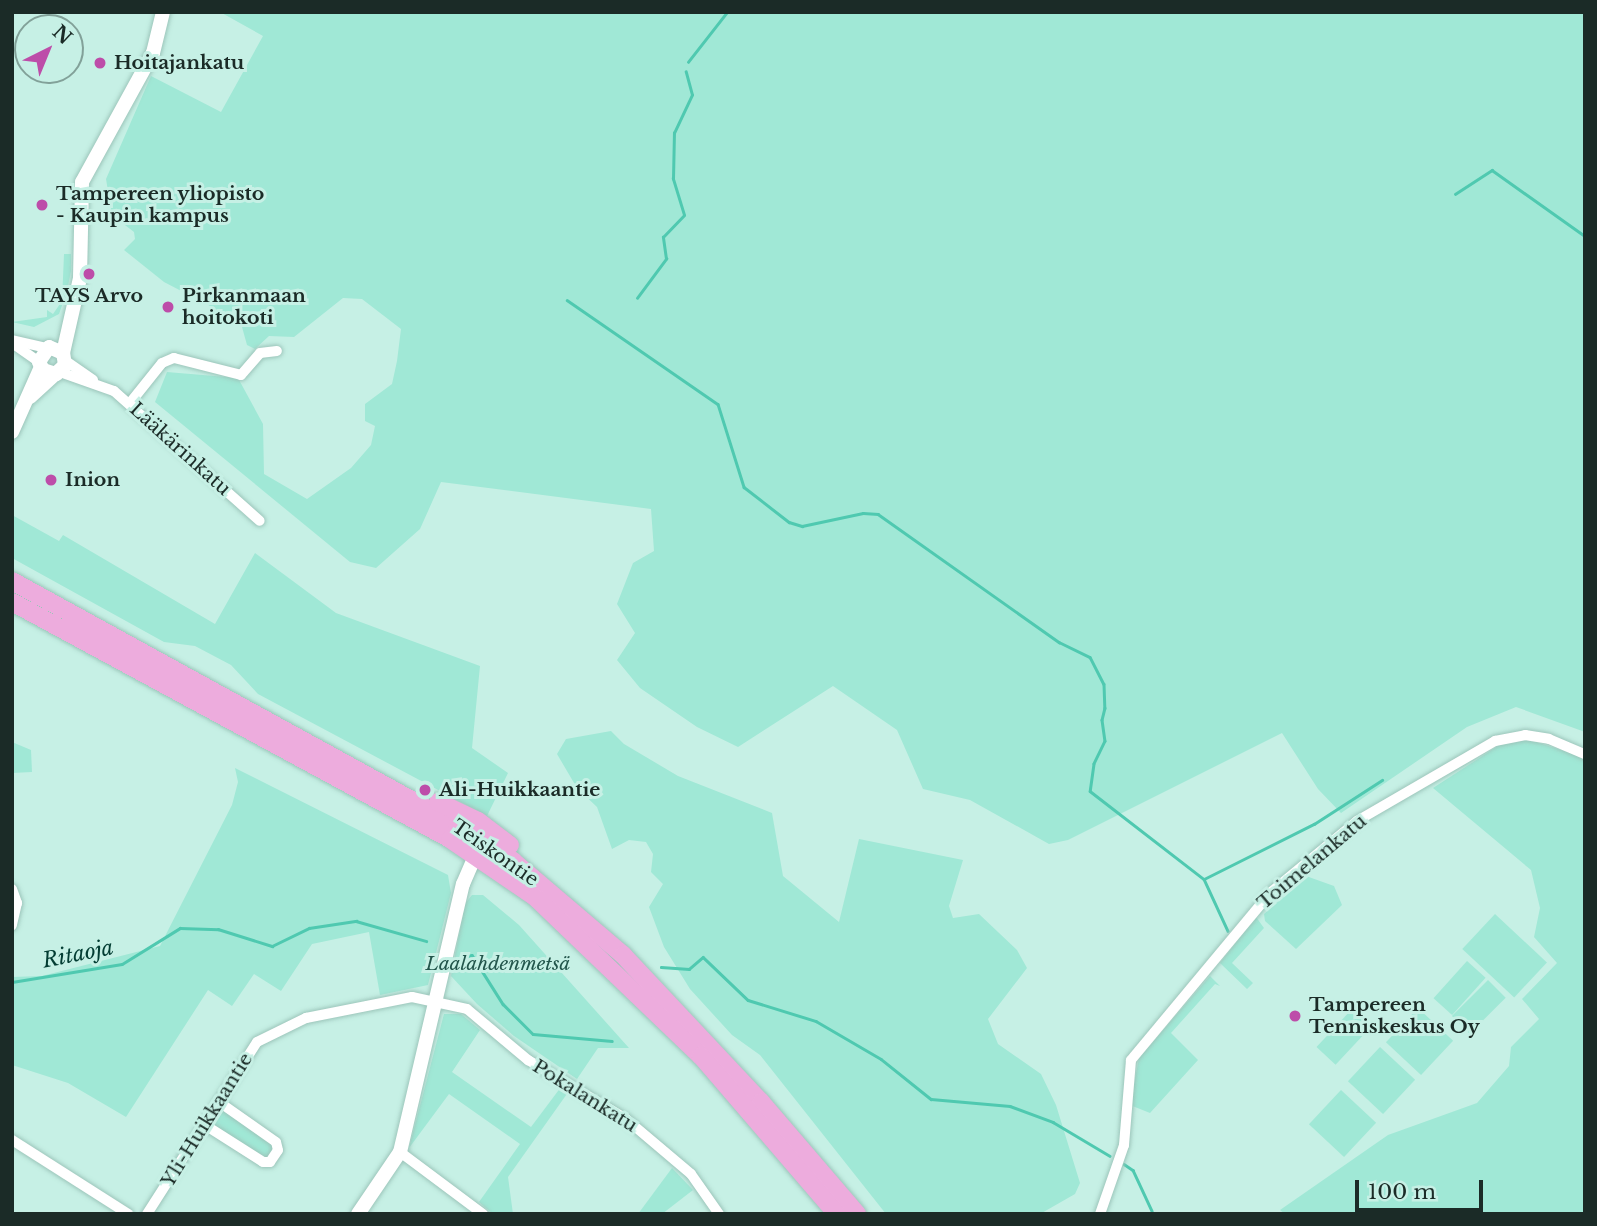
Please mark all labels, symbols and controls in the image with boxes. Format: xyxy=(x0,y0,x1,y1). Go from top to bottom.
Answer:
north arrow xyxy=(14,14,84,84)
text: N xyxy=(48,20,77,49)
place label: Hoitajankatu xyxy=(114,52,244,74)
marker: Hoitajankatu xyxy=(92,55,108,71)
place label: Tampereen yliopisto - Kaupin kampus xyxy=(56,183,265,227)
marker: Tampereen yliopisto - Kaupin kampus xyxy=(34,197,50,213)
marker: TAYS Arvo xyxy=(81,266,97,282)
place label: TAYS Arvo xyxy=(35,285,143,307)
place label: Pirkanmaan hoitokoti xyxy=(182,285,306,329)
marker: Pirkanmaan hoitokoti xyxy=(160,299,176,315)
street label: Lääkärinkatu xyxy=(125,398,235,500)
place label: Inion xyxy=(65,469,120,491)
marker: Inion xyxy=(43,472,59,488)
place label: Ali-Huikkaantie xyxy=(439,779,600,801)
marker: Ali-Huikkaantie xyxy=(417,782,433,798)
street label: Toimelankatu xyxy=(1253,810,1371,914)
street label: Teiskontie xyxy=(447,815,543,891)
water label: Ritaoja xyxy=(40,935,116,973)
park label: Laalahdenmetsä xyxy=(426,953,570,975)
place label: Tampereen Tenniskeskus Oy xyxy=(1309,994,1480,1038)
marker: Tampereen Tenniskeskus Oy xyxy=(1287,1008,1303,1024)
street label: Yli-Huikkaantie xyxy=(157,1049,257,1191)
street label: Pokalankatu xyxy=(528,1055,642,1137)
scale bar xyxy=(1359,1166,1487,1210)
text: 100 m xyxy=(1368,1179,1436,1205)

